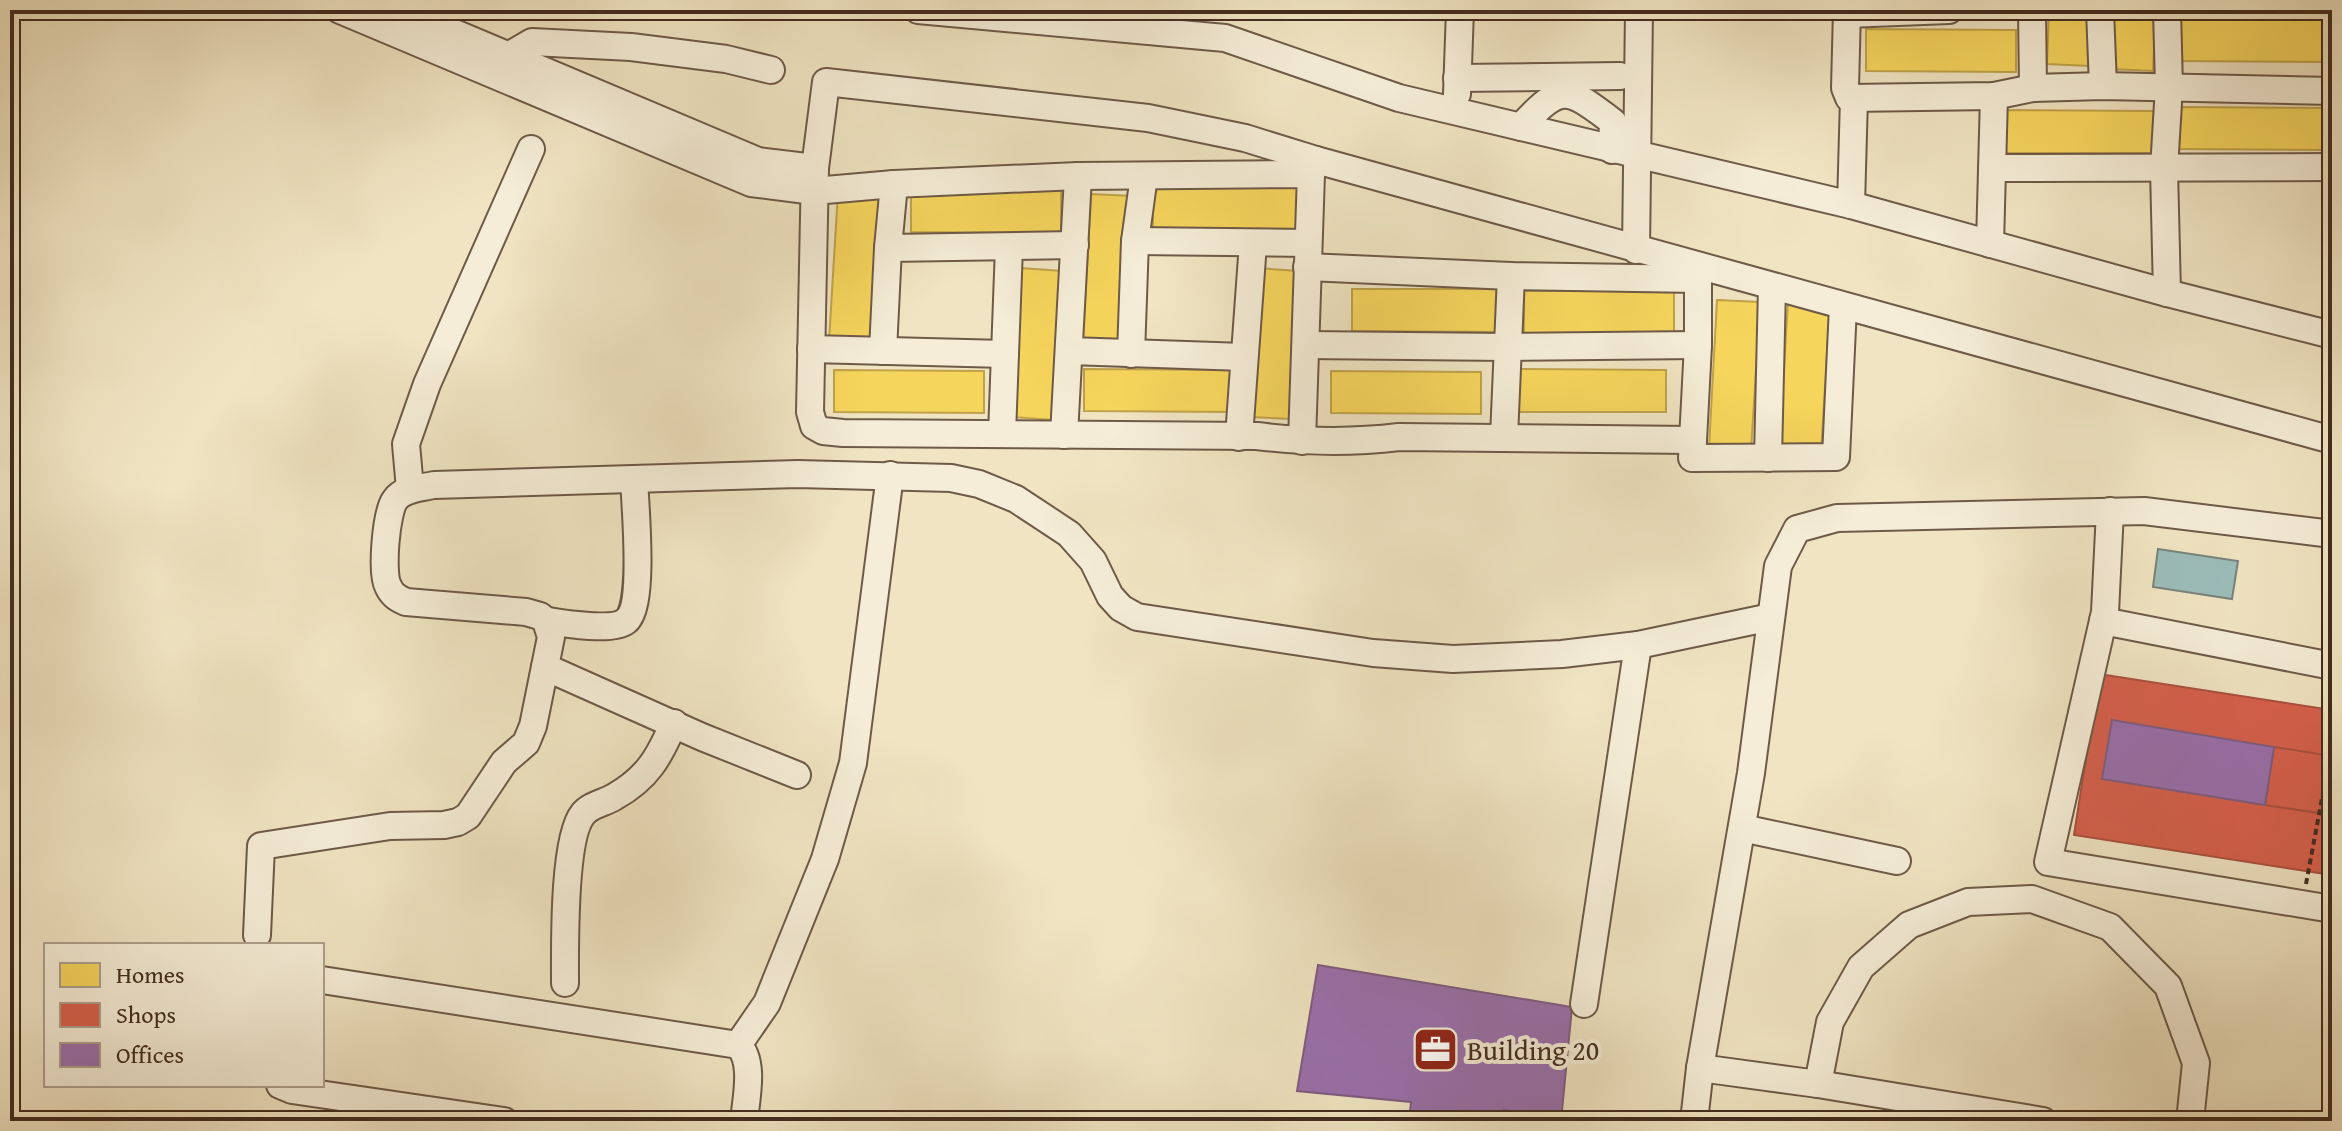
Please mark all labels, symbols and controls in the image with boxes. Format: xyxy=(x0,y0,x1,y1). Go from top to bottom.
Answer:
legend xyxy=(44,943,324,1087)
text: Homes xyxy=(116,957,185,992)
text: Shops xyxy=(116,997,176,1032)
office icon: Building 20 xyxy=(1412,1025,1460,1073)
place label: Building 20 xyxy=(1467,1029,1599,1070)
text: Offices xyxy=(116,1037,184,1072)

